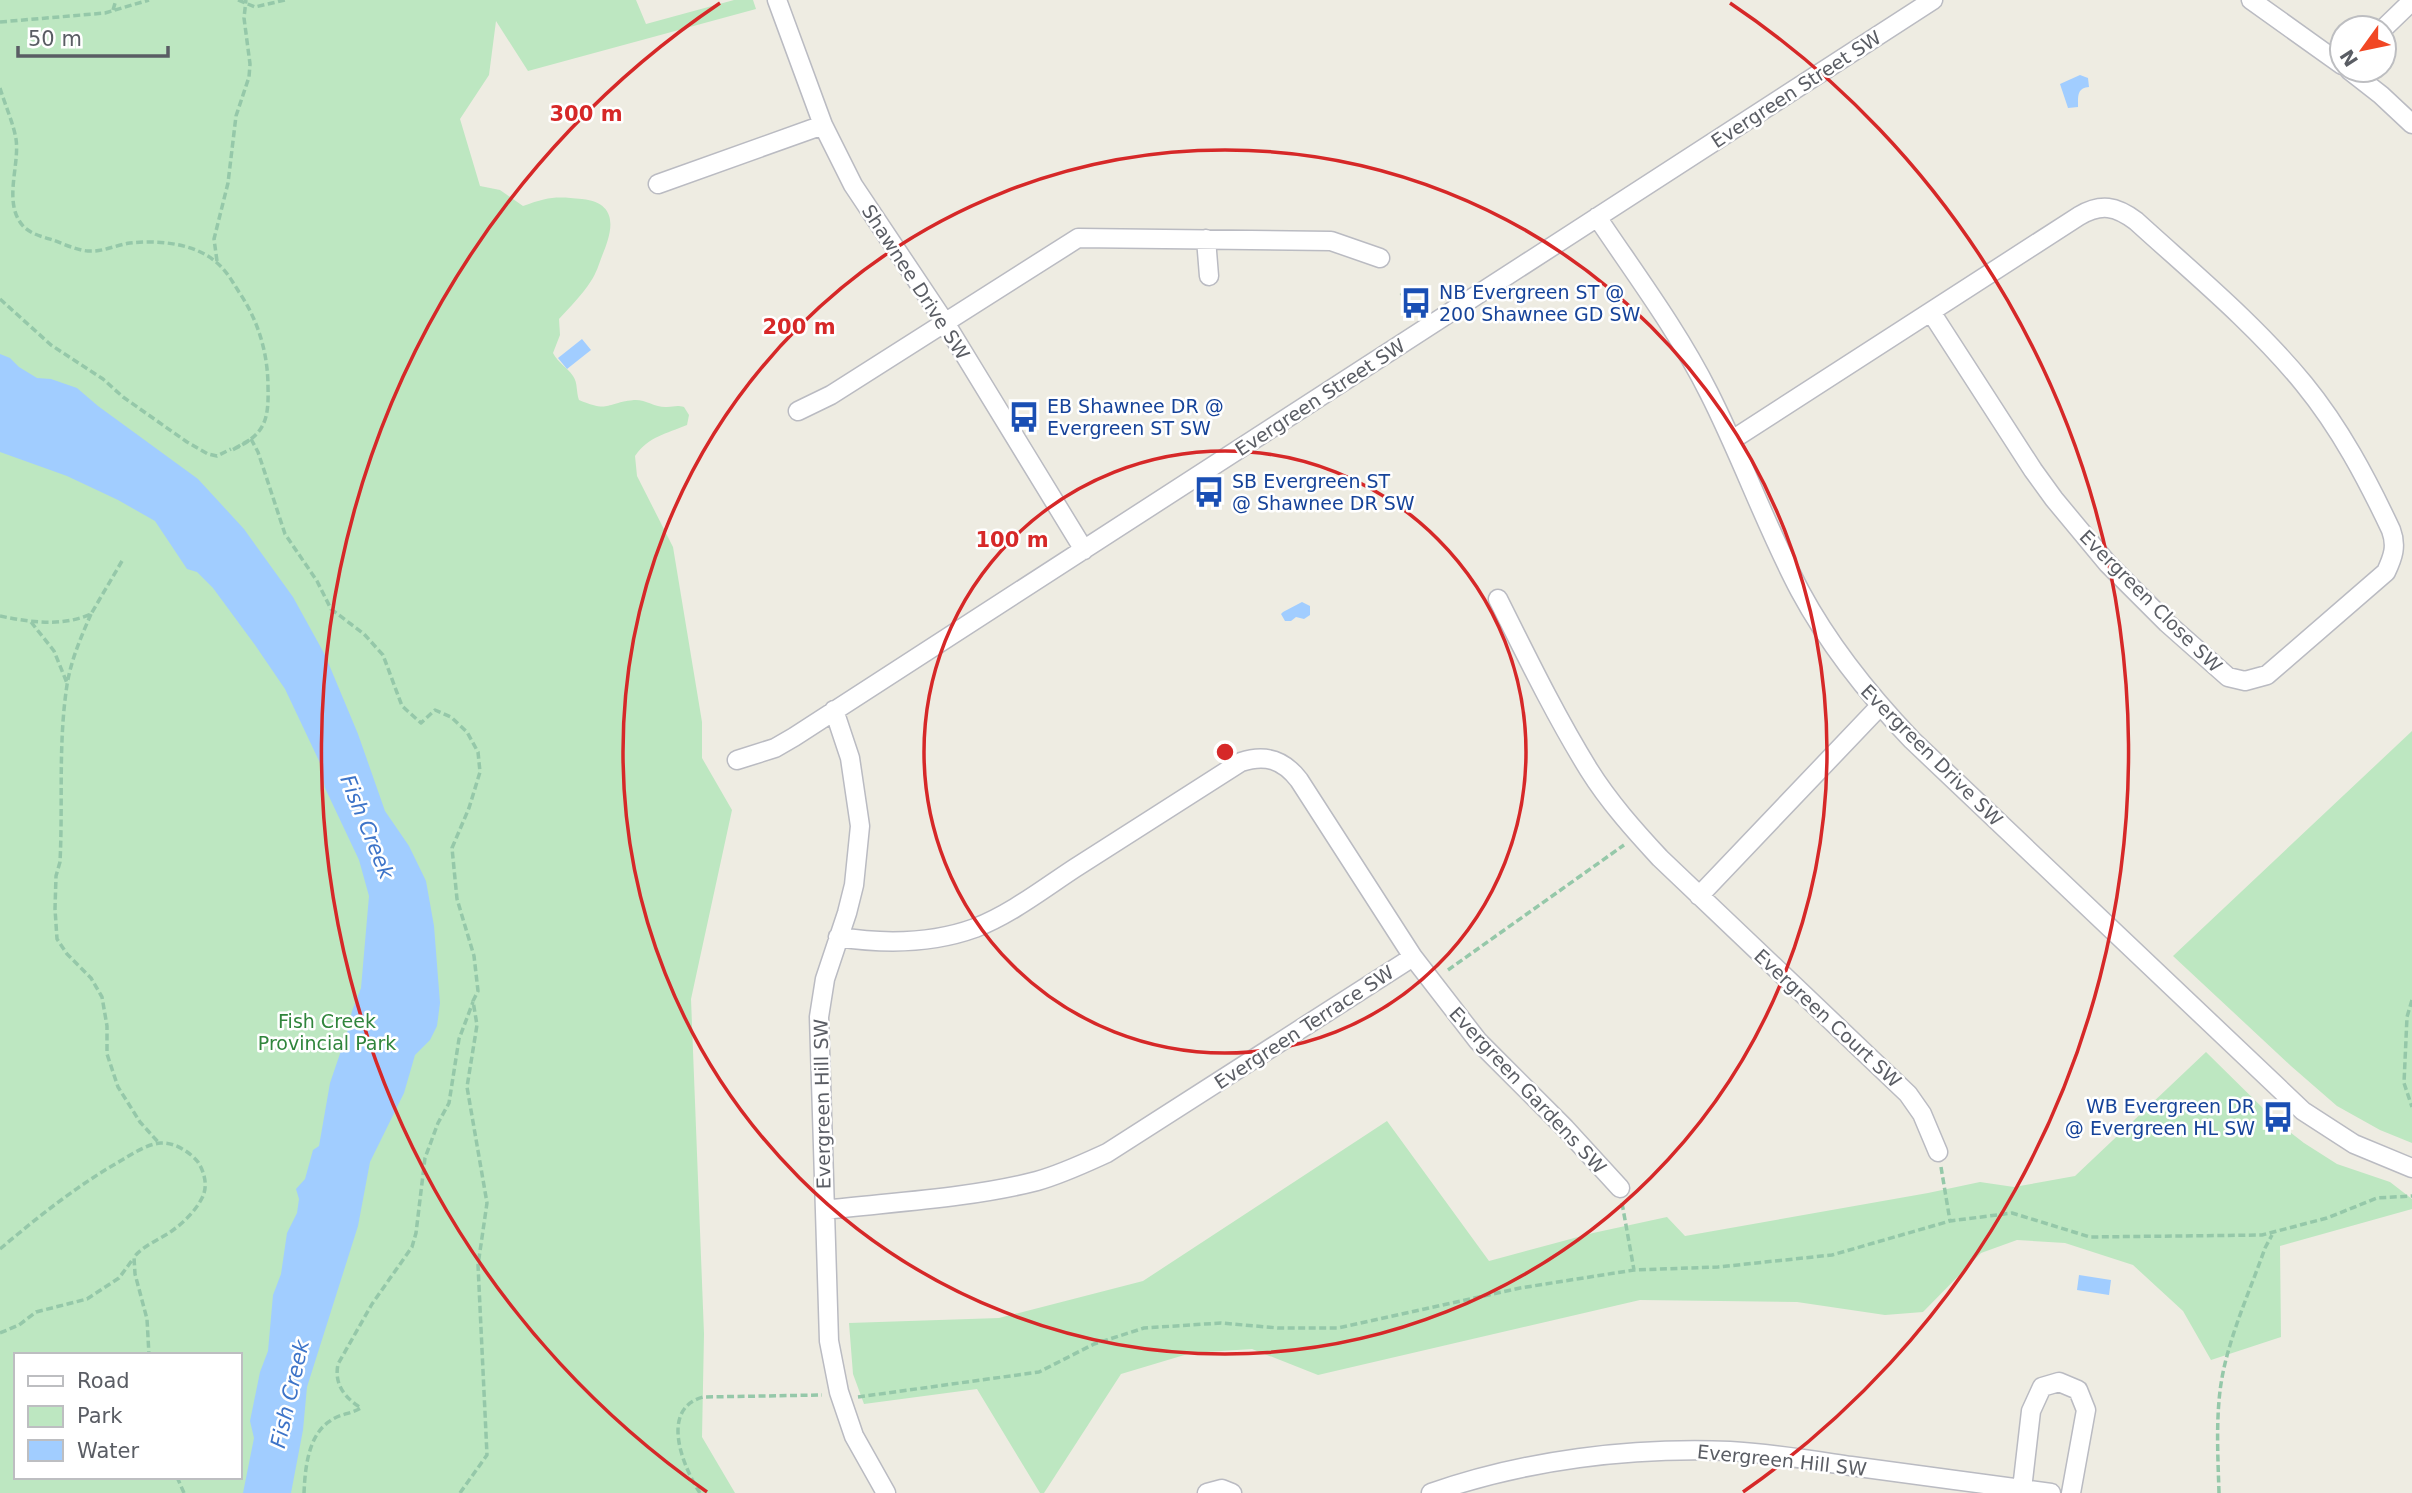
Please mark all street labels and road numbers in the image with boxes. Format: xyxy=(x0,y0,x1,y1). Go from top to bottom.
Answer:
street label: Evergreen Street SW xyxy=(1707,26,1885,152)
street label: Shawnee Drive SW xyxy=(858,200,974,364)
street label: Evergreen Street SW xyxy=(1231,334,1409,460)
street label: Evergreen Close SW xyxy=(2075,525,2227,677)
street label: Evergreen Drive SW xyxy=(1857,680,2007,830)
street label: Evergreen Court SW xyxy=(1750,944,1906,1092)
street label: Evergreen Terrace SW xyxy=(1210,961,1398,1093)
street label: Evergreen Gardens SW xyxy=(1445,1002,1611,1178)
street label: Evergreen Hill SW xyxy=(810,1018,834,1189)
street label: Evergreen Hill SW xyxy=(1696,1440,1868,1480)

